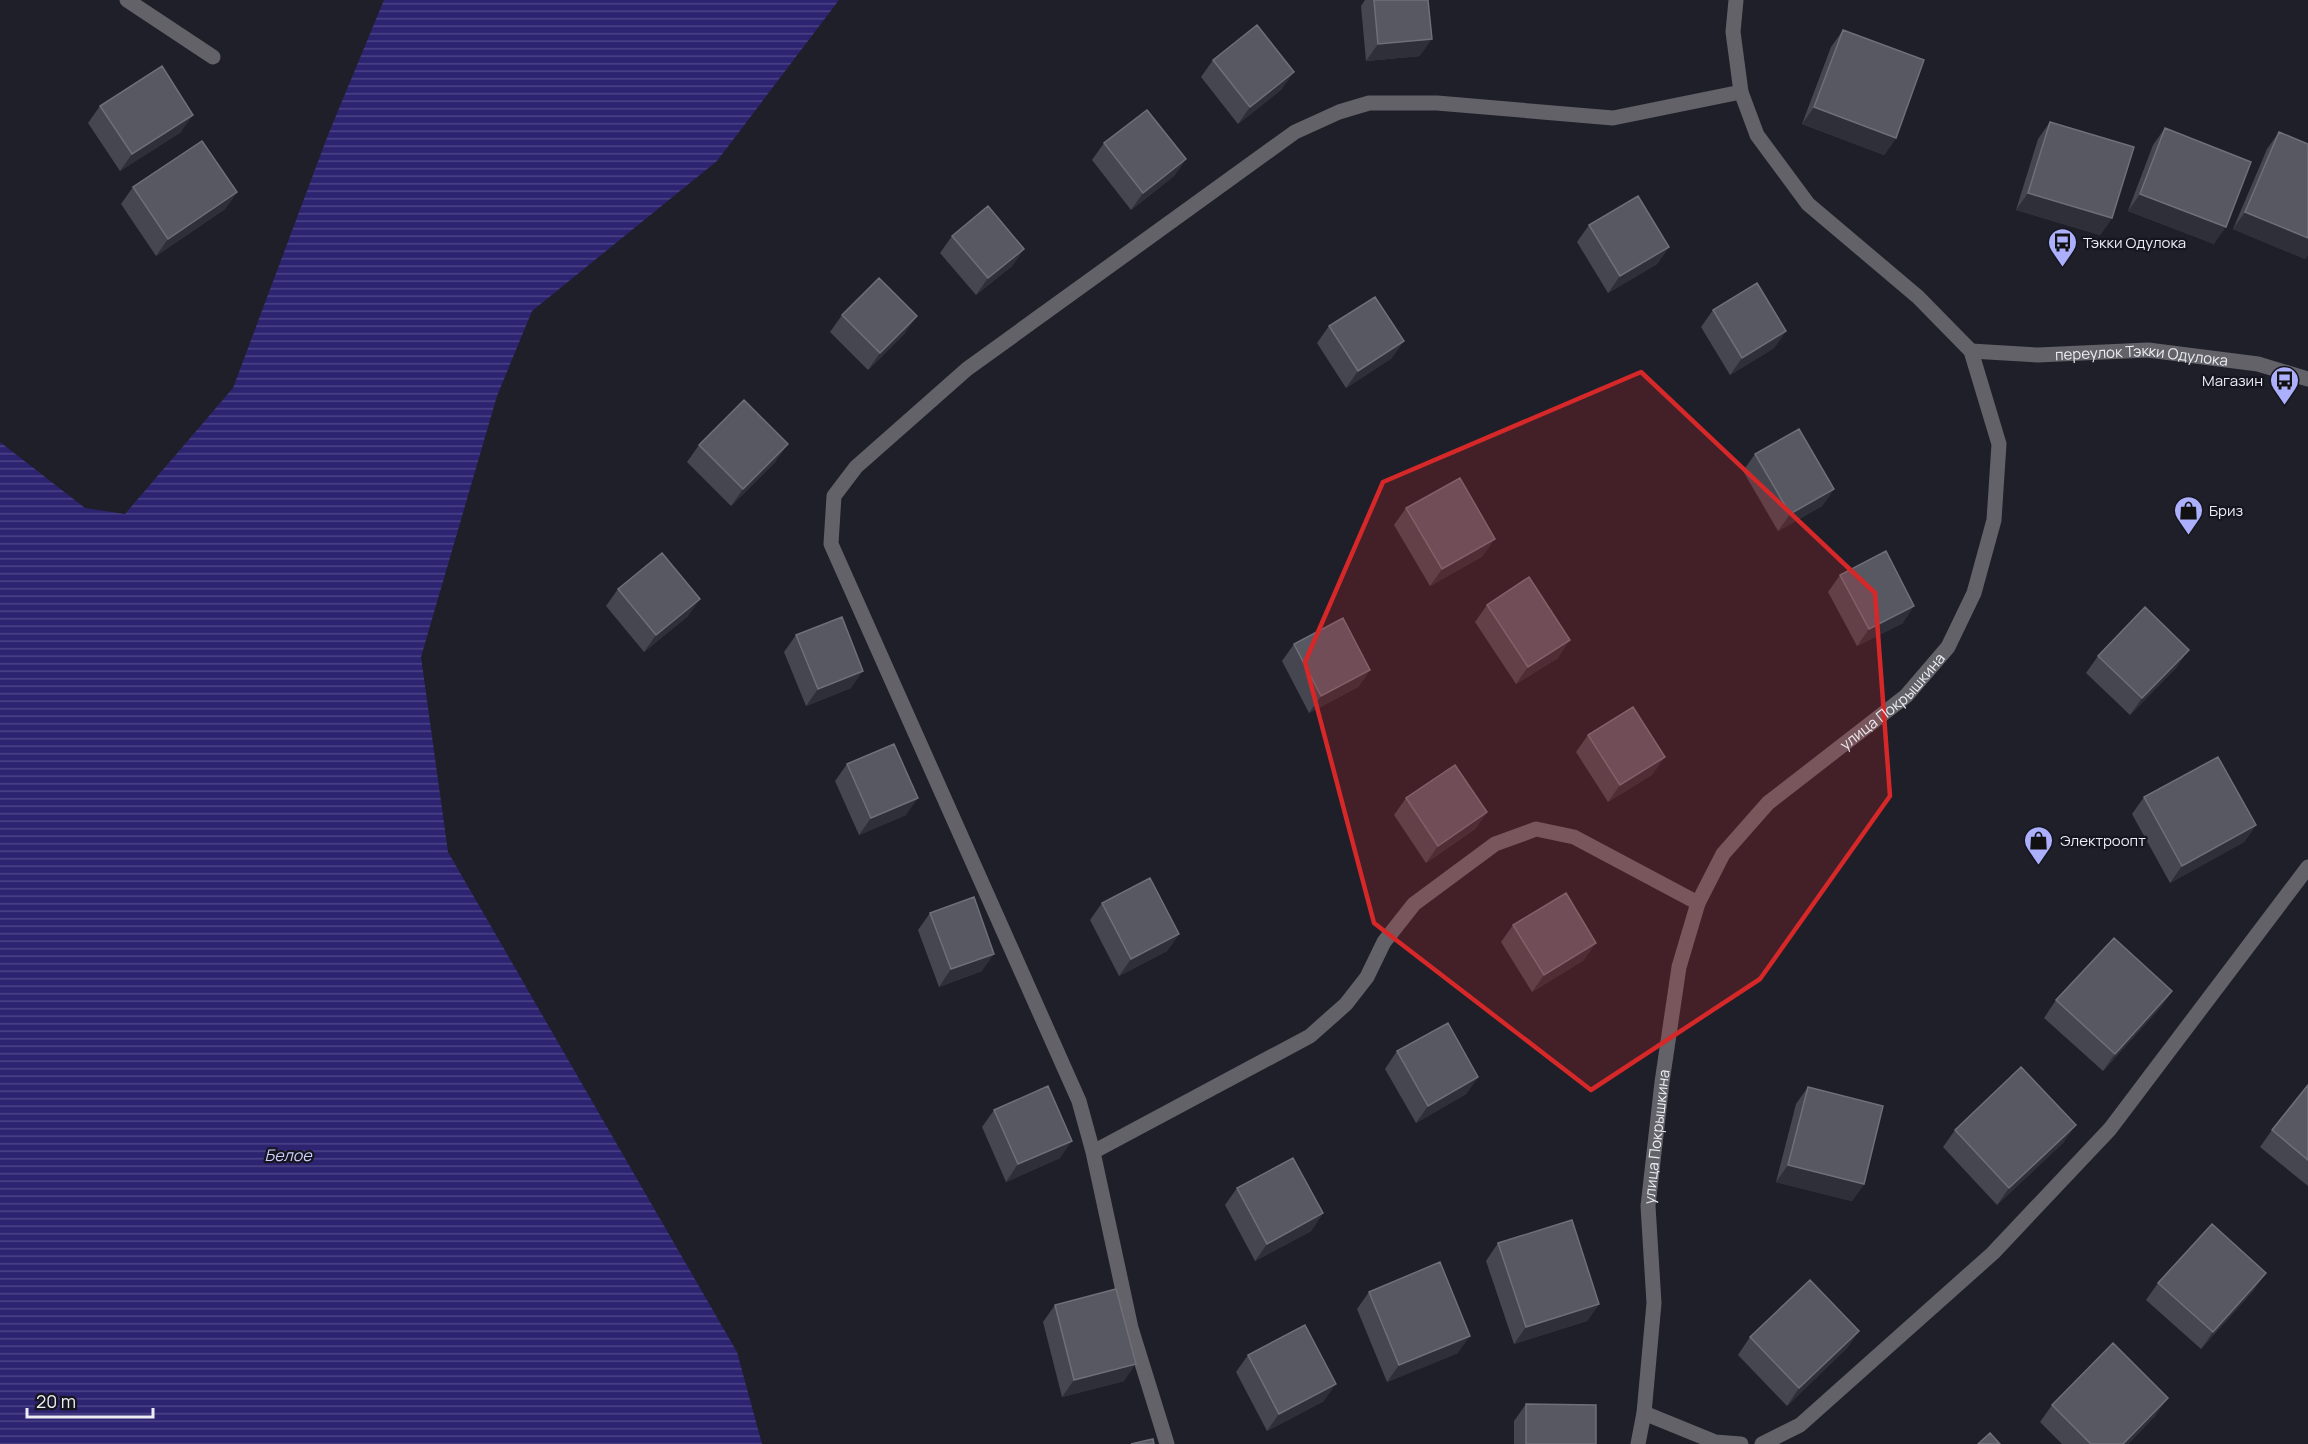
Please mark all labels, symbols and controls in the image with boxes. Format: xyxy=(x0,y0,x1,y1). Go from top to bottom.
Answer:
bus stop icon: Тэкки Одулока xyxy=(2046,226,2078,268)
place label: Тэкки Одулока xyxy=(2083,232,2186,253)
street label: переулок Тэкки Одулока xyxy=(2055,339,2229,371)
bus stop icon: Магазин xyxy=(2268,364,2300,406)
place label: Магазин xyxy=(2202,370,2263,391)
shop icon: Бриз xyxy=(2172,494,2204,536)
place label: Бриз xyxy=(2209,500,2243,521)
street label: улица Покрышкина xyxy=(1835,648,1949,754)
shop icon: Электроопт xyxy=(2023,824,2055,866)
place label: Электроопт xyxy=(2060,830,2146,851)
street label: улица Покрышкина xyxy=(1638,1068,1674,1205)
water label: Белое xyxy=(264,1144,313,1166)
scale bar xyxy=(27,1381,153,1419)
text: 20 m xyxy=(36,1389,76,1413)

